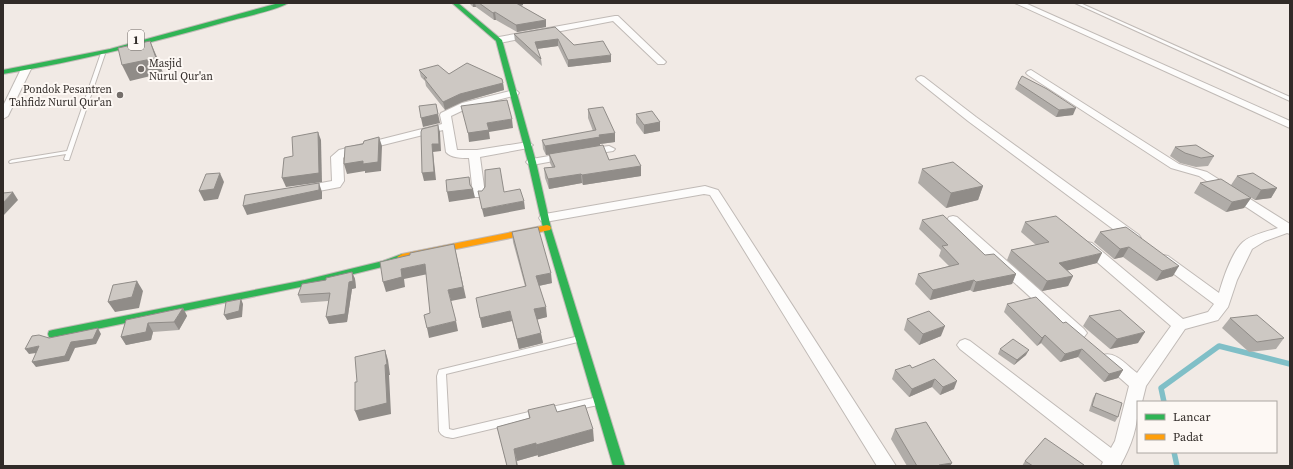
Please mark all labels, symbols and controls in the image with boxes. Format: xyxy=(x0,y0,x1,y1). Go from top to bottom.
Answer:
road number: 1 xyxy=(128,30,144,50)
place label: Masjid Nurul Qur'an xyxy=(149,56,213,84)
marker: Masjid Nurul Qur'an xyxy=(136,64,146,74)
place label: Pondok Pesantren Tahfidz Nurul Qur'an xyxy=(9,82,112,110)
marker: Pondok Pesantren Tahfidz Nurul Qur'an xyxy=(115,90,125,100)
legend xyxy=(1137,401,1277,453)
text: Lancar xyxy=(1173,409,1210,425)
text: Padat xyxy=(1173,429,1203,445)

